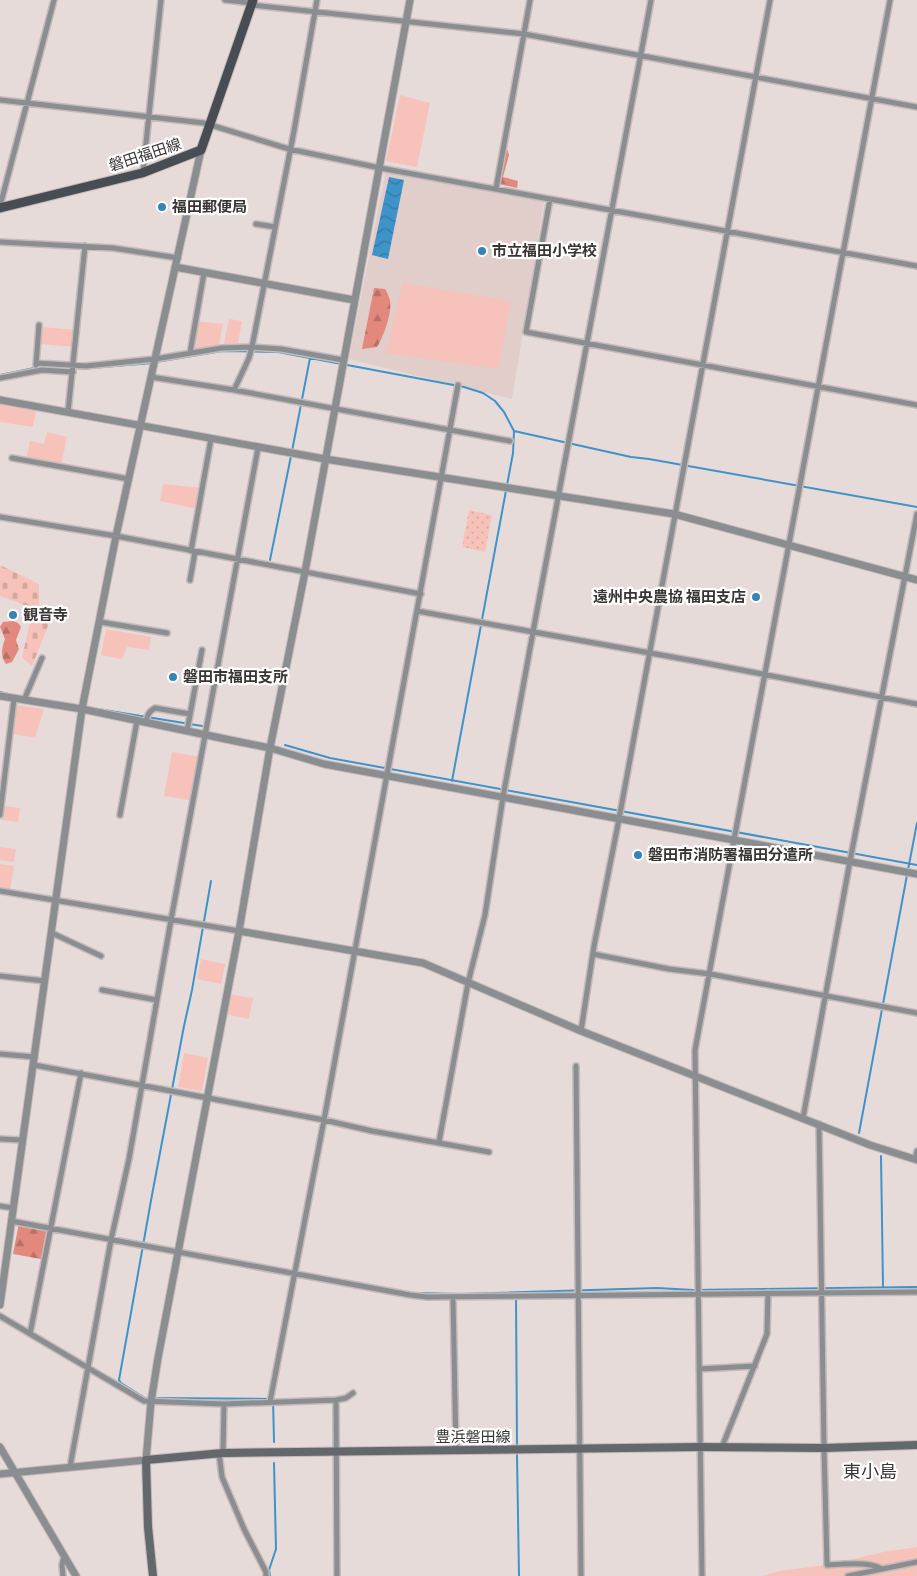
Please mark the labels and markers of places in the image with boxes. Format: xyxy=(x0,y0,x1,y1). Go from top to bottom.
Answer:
place label: 福田郵便局 xyxy=(171,198,247,216)
marker: 福田郵便局 xyxy=(156,201,168,213)
place label: 市立福田小学校 xyxy=(492,242,597,260)
marker: 市立福田小学校 xyxy=(476,245,488,257)
place label: 遠州中央農協 福田支店 xyxy=(593,588,746,606)
marker: 遠州中央農協 福田支店 xyxy=(750,591,762,603)
place label: 観音寺 xyxy=(23,606,68,624)
marker: 観音寺 xyxy=(7,609,19,621)
place label: 磐田市福田支所 xyxy=(183,668,288,686)
marker: 磐田市福田支所 xyxy=(167,671,179,683)
place label: 磐田市消防署福田分遣所 xyxy=(648,846,813,864)
marker: 磐田市消防署福田分遣所 xyxy=(632,849,644,861)

